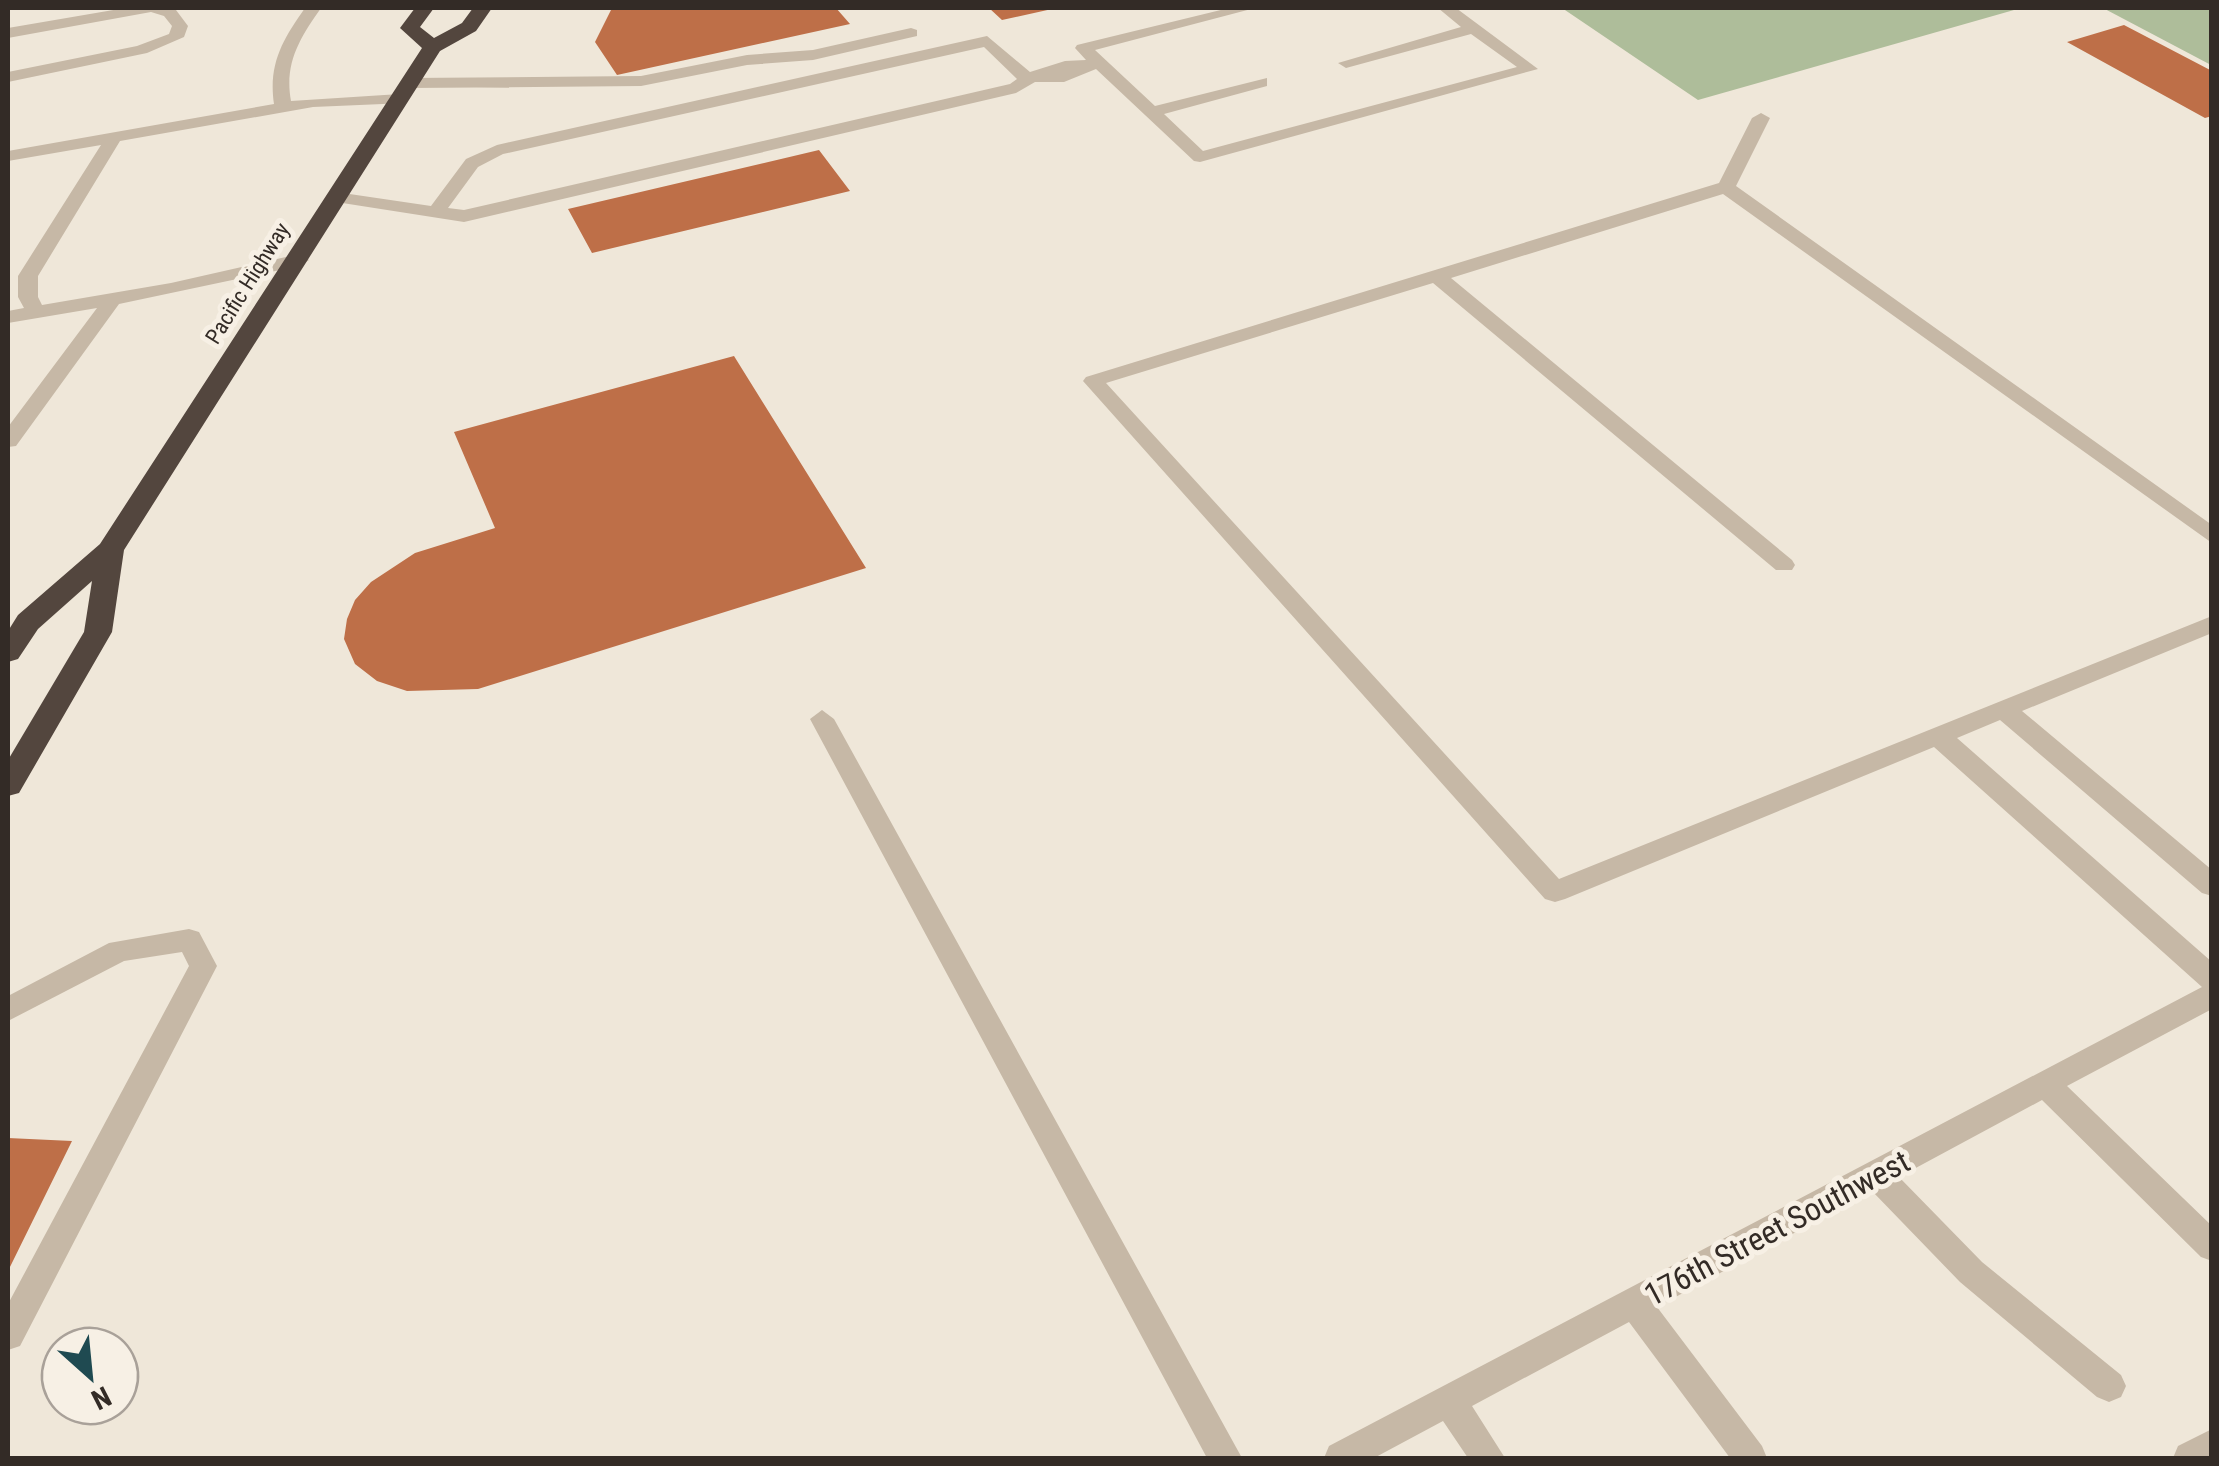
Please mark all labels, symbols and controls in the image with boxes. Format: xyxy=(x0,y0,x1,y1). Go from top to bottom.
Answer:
street label: Pacific Highway xyxy=(200,218,295,348)
street label: 176th Street Southwest xyxy=(1638,1142,1916,1314)
north arrow xyxy=(40,1326,140,1426)
text: N xyxy=(86,1379,116,1416)

